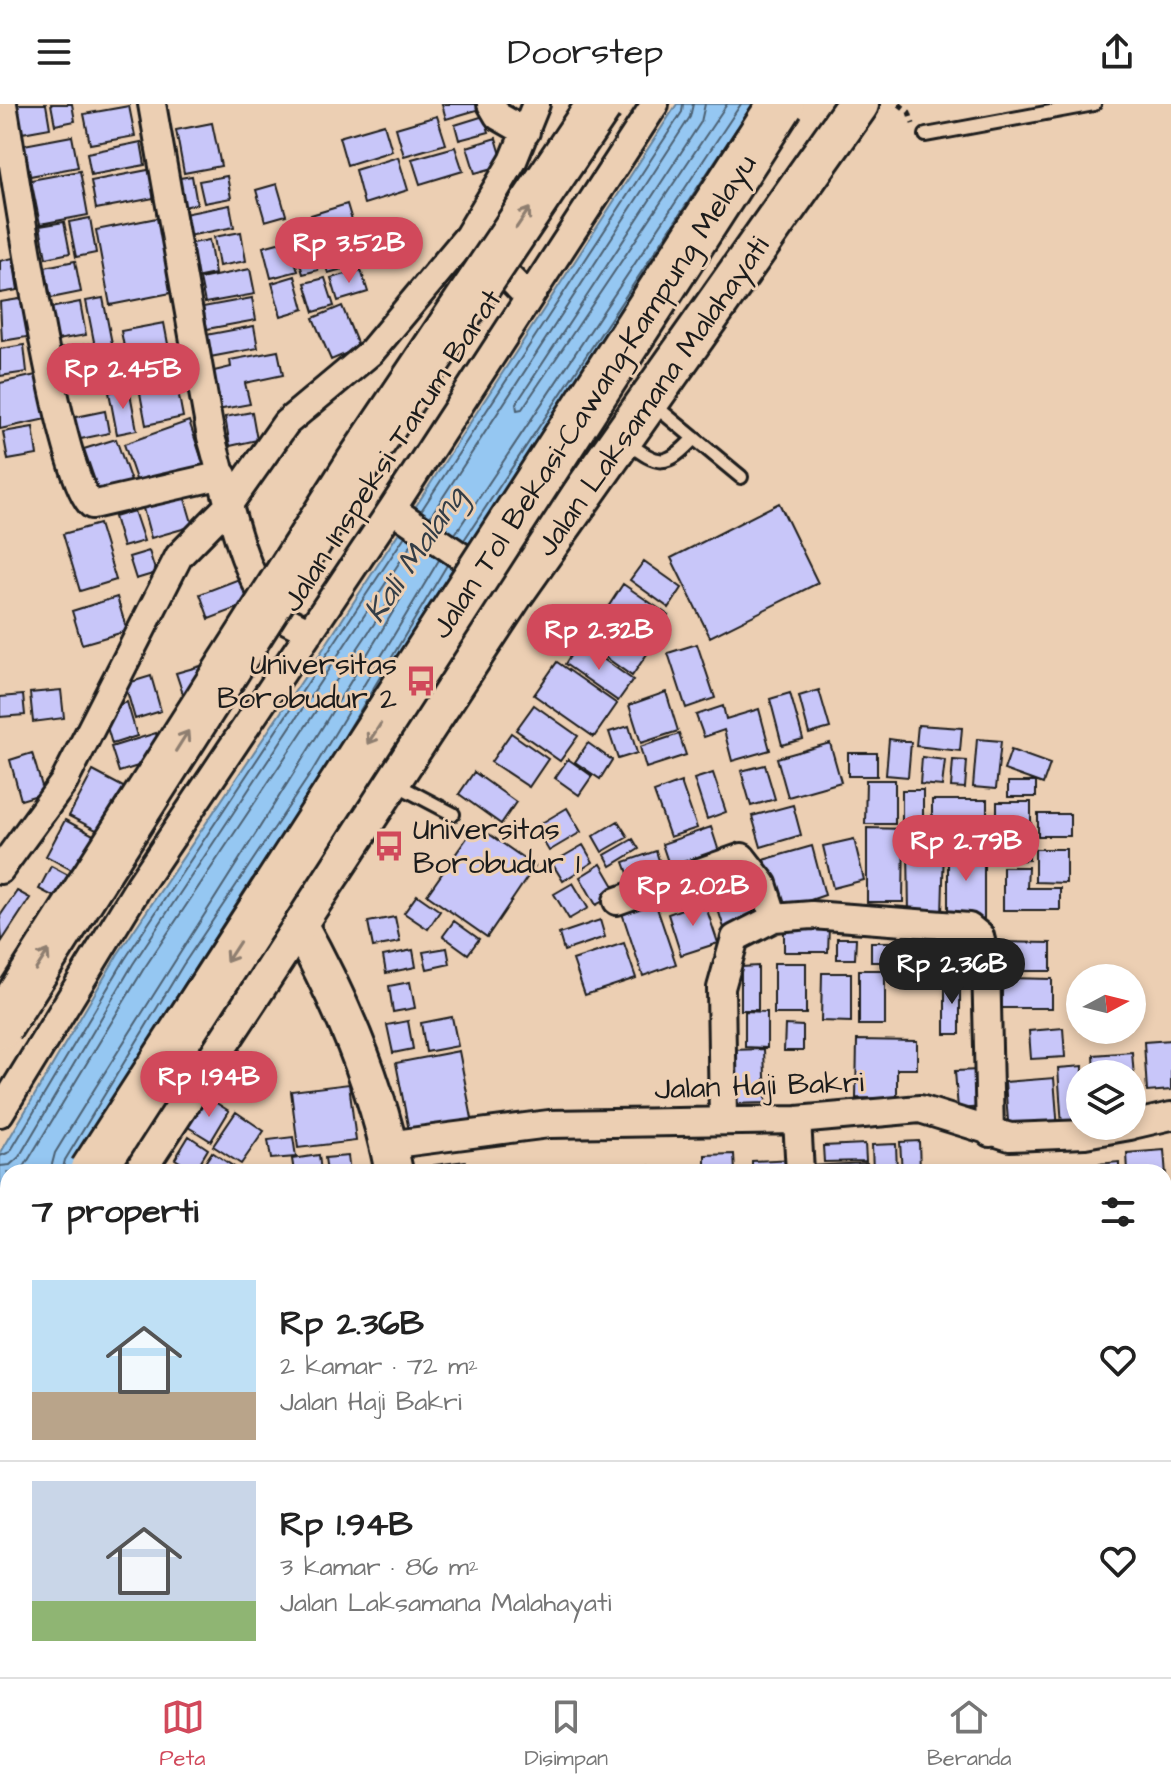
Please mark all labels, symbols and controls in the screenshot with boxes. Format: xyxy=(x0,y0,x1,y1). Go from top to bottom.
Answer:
text: Doorstep xyxy=(508,27,663,78)
icon: menu xyxy=(32,30,76,74)
icon: share xyxy=(1095,30,1139,74)
street label: Jalan Tol Bekasi–Cawang–Kampung Melayu xyxy=(421,146,768,648)
one-way arrow xyxy=(514,208,531,230)
pin: Rp 3.52B xyxy=(266,217,432,285)
text: Rp 3.52B xyxy=(293,225,405,261)
street label: Jalan Laksamana Malahayati xyxy=(526,228,781,566)
street label: Jalan Inspeksi Tarum Barat xyxy=(271,281,512,620)
pin: Rp 2.45B xyxy=(40,343,206,411)
text: Rp 2.45B xyxy=(65,351,181,387)
water label: Kali Malang xyxy=(353,476,479,632)
pin: Rp 2.32B xyxy=(516,604,682,672)
text: Rp 2.32B xyxy=(545,612,653,648)
place label: Universitas Borobudur 2 xyxy=(217,644,397,720)
bus stop icon: Universitas Borobudur 2 xyxy=(404,664,438,698)
one-way arrow xyxy=(366,722,382,745)
one-way arrow xyxy=(175,730,191,753)
place label: Universitas Borobudur 1 xyxy=(413,809,580,885)
pin: Rp 2.79B xyxy=(883,815,1049,883)
text: Rp 2.79B xyxy=(910,823,1022,859)
bus stop icon: Universitas Borobudur 1 xyxy=(372,829,406,863)
pin: Rp 2.02B xyxy=(610,860,776,928)
text: Rp 2.02B xyxy=(637,868,749,904)
pin: Rp 2.36B xyxy=(869,938,1035,1006)
one-way arrow xyxy=(225,941,242,963)
text: Rp 2.36B xyxy=(897,946,1007,982)
one-way arrow xyxy=(34,950,51,972)
north arrow xyxy=(1066,964,1146,1044)
map controls xyxy=(1066,964,1146,1140)
pin: Rp 1.94B xyxy=(126,1051,292,1119)
text: Rp 1.94B xyxy=(158,1059,260,1095)
button: layers xyxy=(1066,1060,1146,1140)
street label: Jalan Haji Bakri xyxy=(654,1061,865,1111)
text: 7 properti xyxy=(32,1188,198,1236)
icon: filters xyxy=(1096,1190,1140,1234)
text: Rp 2.36B xyxy=(280,1300,424,1348)
icon: home xyxy=(96,1312,192,1408)
icon: heart xyxy=(1096,1338,1140,1382)
text: 2 kamar · 72 m² xyxy=(280,1348,478,1384)
text: Jalan Haji Bakri xyxy=(280,1384,462,1420)
text: Rp 1.94B xyxy=(280,1501,413,1549)
icon: home xyxy=(96,1513,192,1609)
icon: heart xyxy=(1096,1539,1140,1583)
text: 3 kamar · 86 m² xyxy=(280,1549,479,1585)
text: Jalan Laksamana Malahayati xyxy=(280,1585,611,1621)
tab: Peta xyxy=(160,1695,206,1774)
tab: Disimpan xyxy=(525,1695,608,1774)
tab: Beranda xyxy=(927,1695,1011,1774)

